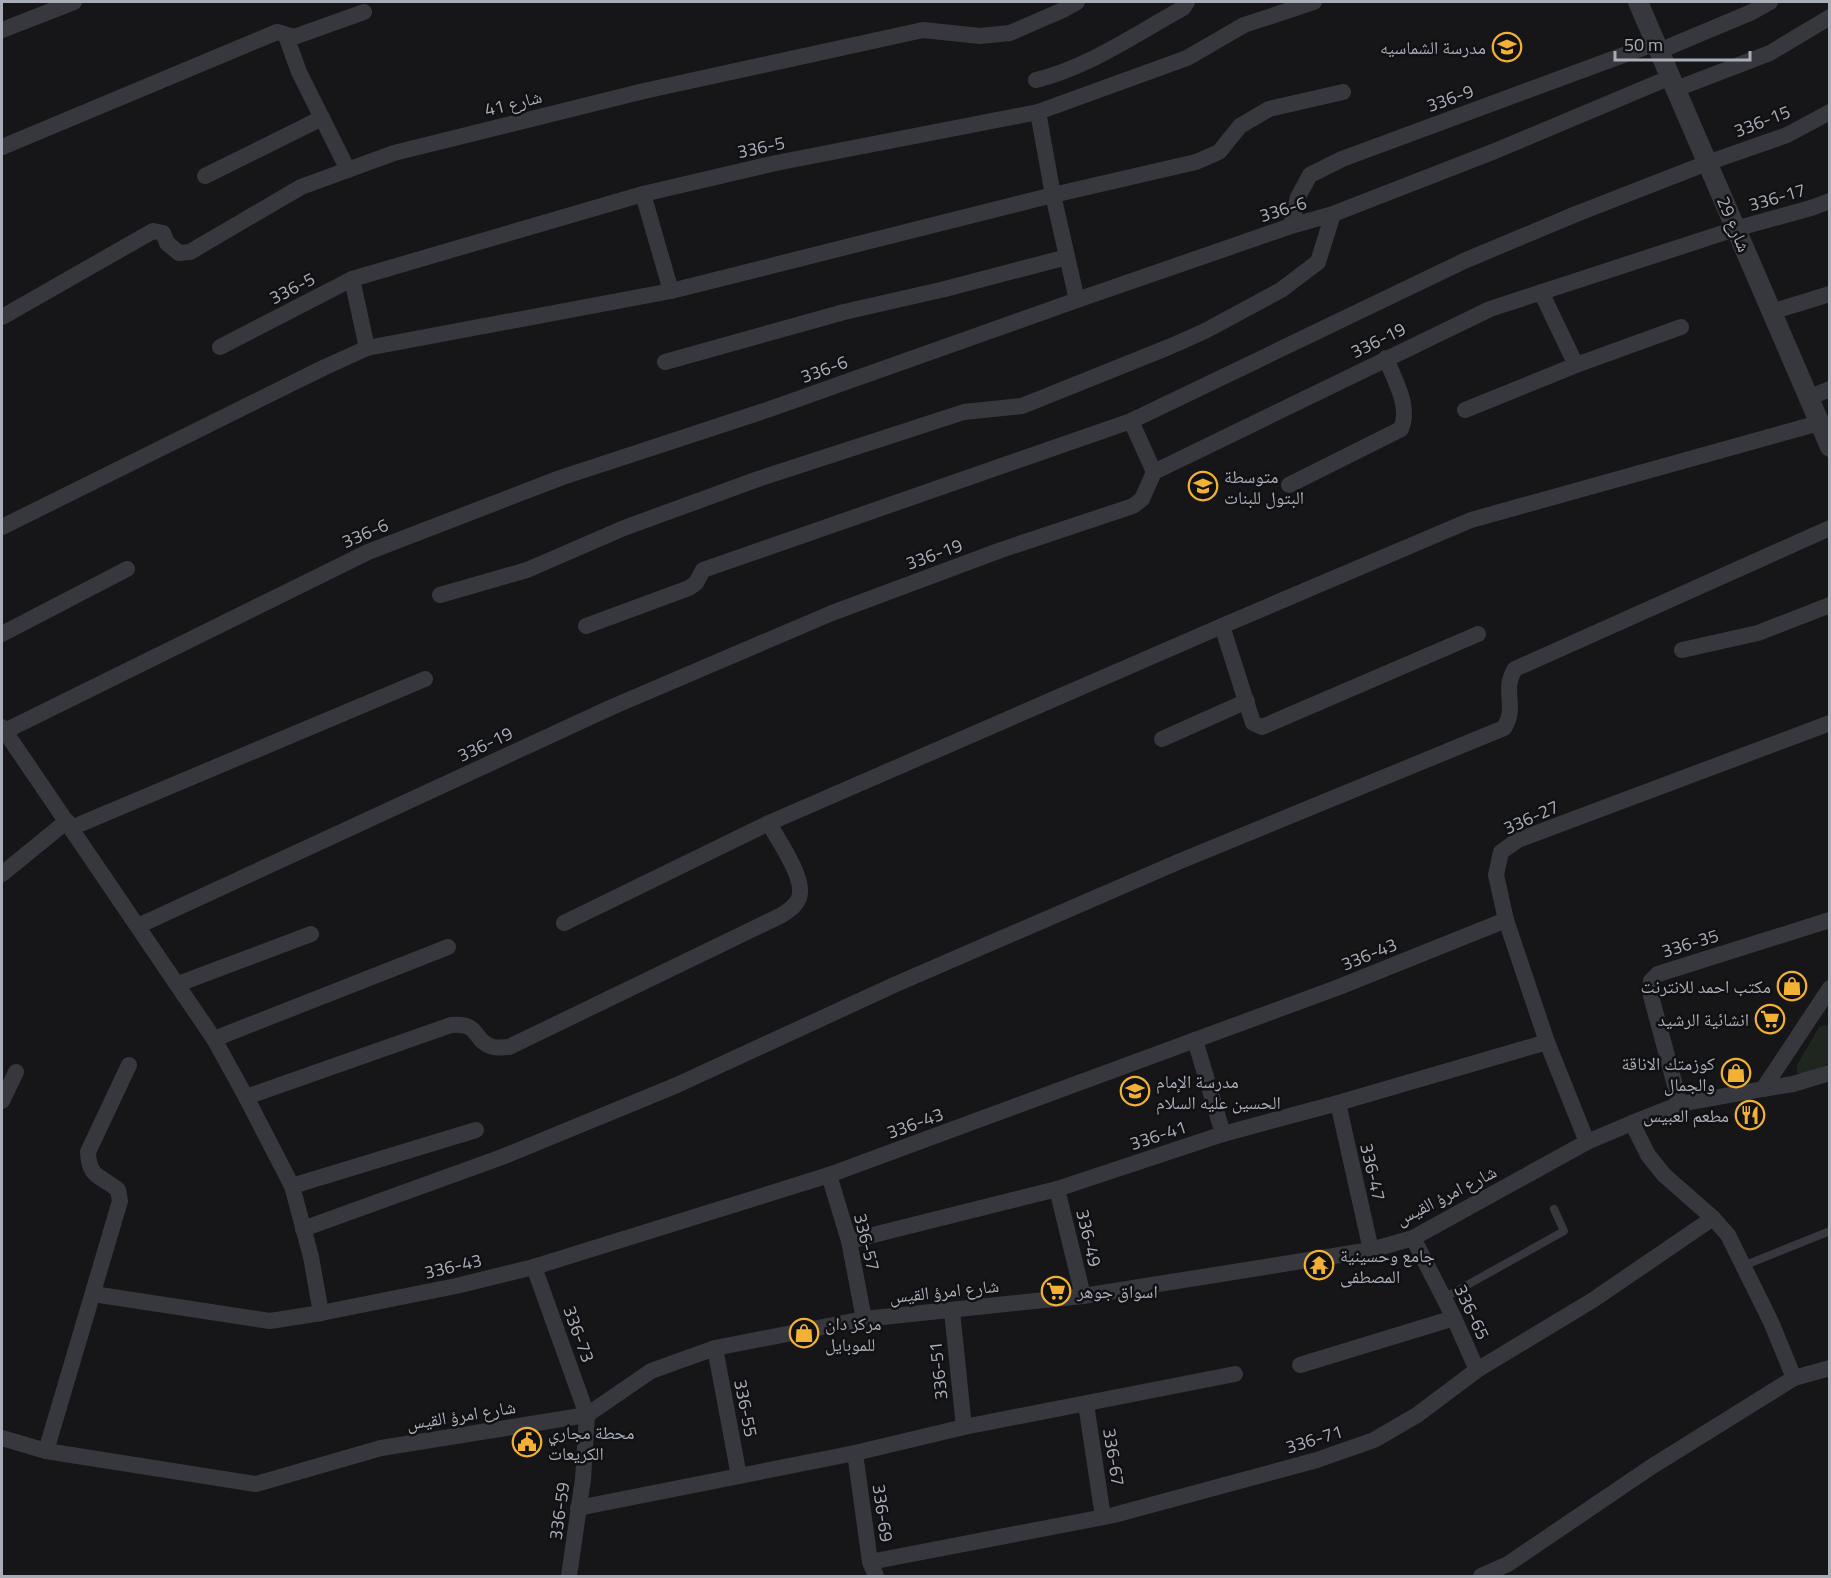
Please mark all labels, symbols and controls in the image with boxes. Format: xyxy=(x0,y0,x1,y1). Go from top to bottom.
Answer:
scale bar xyxy=(1615,24,1750,62)
school or university icon: مدرسة الشماسيه xyxy=(1491,31,1523,63)
text: 50 m xyxy=(1624,31,1663,58)
place label: مدرسة الشماسيه xyxy=(1380,34,1486,61)
street label: 336-9 xyxy=(1423,77,1477,119)
street label: شارع 41 xyxy=(481,83,545,123)
street label: 336-15 xyxy=(1730,98,1794,144)
street label: 336-5 xyxy=(735,129,787,165)
street label: 336-17 xyxy=(1745,176,1809,218)
street label: 336-6 xyxy=(1256,189,1310,229)
street label: شارع 29 xyxy=(1710,192,1758,256)
street label: 336-5 xyxy=(264,265,320,311)
street label: 336-19 xyxy=(1346,315,1410,365)
street label: 336-6 xyxy=(797,348,851,390)
place label: متوسطة البتول للبنات xyxy=(1224,463,1304,511)
school or university icon: متوسطة البتول للبنات xyxy=(1187,470,1219,502)
street label: 336-6 xyxy=(338,511,392,555)
street label: 336-19 xyxy=(902,531,966,577)
street label: 336-19 xyxy=(453,719,517,769)
street label: 336-27 xyxy=(1499,793,1563,841)
street label: 336-35 xyxy=(1658,922,1722,964)
street label: 336-43 xyxy=(1337,931,1401,977)
shop icon: مكتب احمد للانترنت xyxy=(1776,970,1808,1002)
place label: مكتب احمد للانترنت xyxy=(1641,973,1771,1000)
supermarket icon: انشائية الرشيد xyxy=(1754,1003,1786,1035)
place label: انشائية الرشيد xyxy=(1658,1006,1749,1033)
place label: كوزمتك الاناقة والجمال xyxy=(1621,1050,1716,1098)
shop icon: كوزمتك الاناقة والجمال xyxy=(1720,1057,1752,1089)
place label: مدرسة الإمام الحسين عليه السلام xyxy=(1156,1068,1281,1116)
school or university icon: مدرسة الإمام الحسين عليه السلام xyxy=(1119,1075,1151,1107)
restaurant icon: مطعم العبيس xyxy=(1734,1099,1766,1131)
street label: 336-43 xyxy=(883,1100,947,1146)
place label: مطعم العبيس xyxy=(1643,1102,1729,1129)
street label: 336-41 xyxy=(1126,1113,1190,1157)
street label: 336-47 xyxy=(1353,1141,1393,1203)
street label: شارع امرؤ القيس xyxy=(1391,1158,1501,1232)
street label: 336-49 xyxy=(1069,1207,1109,1269)
street label: 336-57 xyxy=(847,1210,887,1274)
place label: جامع وحسينية المصطفى xyxy=(1340,1242,1435,1290)
street label: 336-43 xyxy=(422,1246,484,1286)
temple icon: جامع وحسينية المصطفى xyxy=(1303,1249,1335,1281)
street label: شارع امرؤ القيس xyxy=(888,1272,1000,1310)
supermarket icon: اسواق جوهر xyxy=(1040,1275,1072,1307)
place label: اسواق جوهر xyxy=(1076,1278,1158,1305)
street label: 336-65 xyxy=(1447,1280,1497,1344)
street label: 336-73 xyxy=(556,1302,602,1366)
place label: مركز دان للموبايل xyxy=(825,1310,881,1358)
shop icon: مركز دان للموبايل xyxy=(788,1317,820,1349)
street label: 336-51 xyxy=(922,1341,954,1401)
street label: 336-55 xyxy=(727,1377,765,1439)
street label: شارع امرؤ القيس xyxy=(404,1393,518,1437)
street label: 336-71 xyxy=(1282,1418,1346,1460)
place label: محطة مجاري الكريعات xyxy=(548,1419,634,1467)
public building icon: محطة مجاري الكريعات xyxy=(511,1426,543,1458)
street label: 336-67 xyxy=(1096,1426,1132,1488)
street label: 336-59 xyxy=(542,1480,576,1542)
street label: 336-69 xyxy=(866,1482,900,1544)

